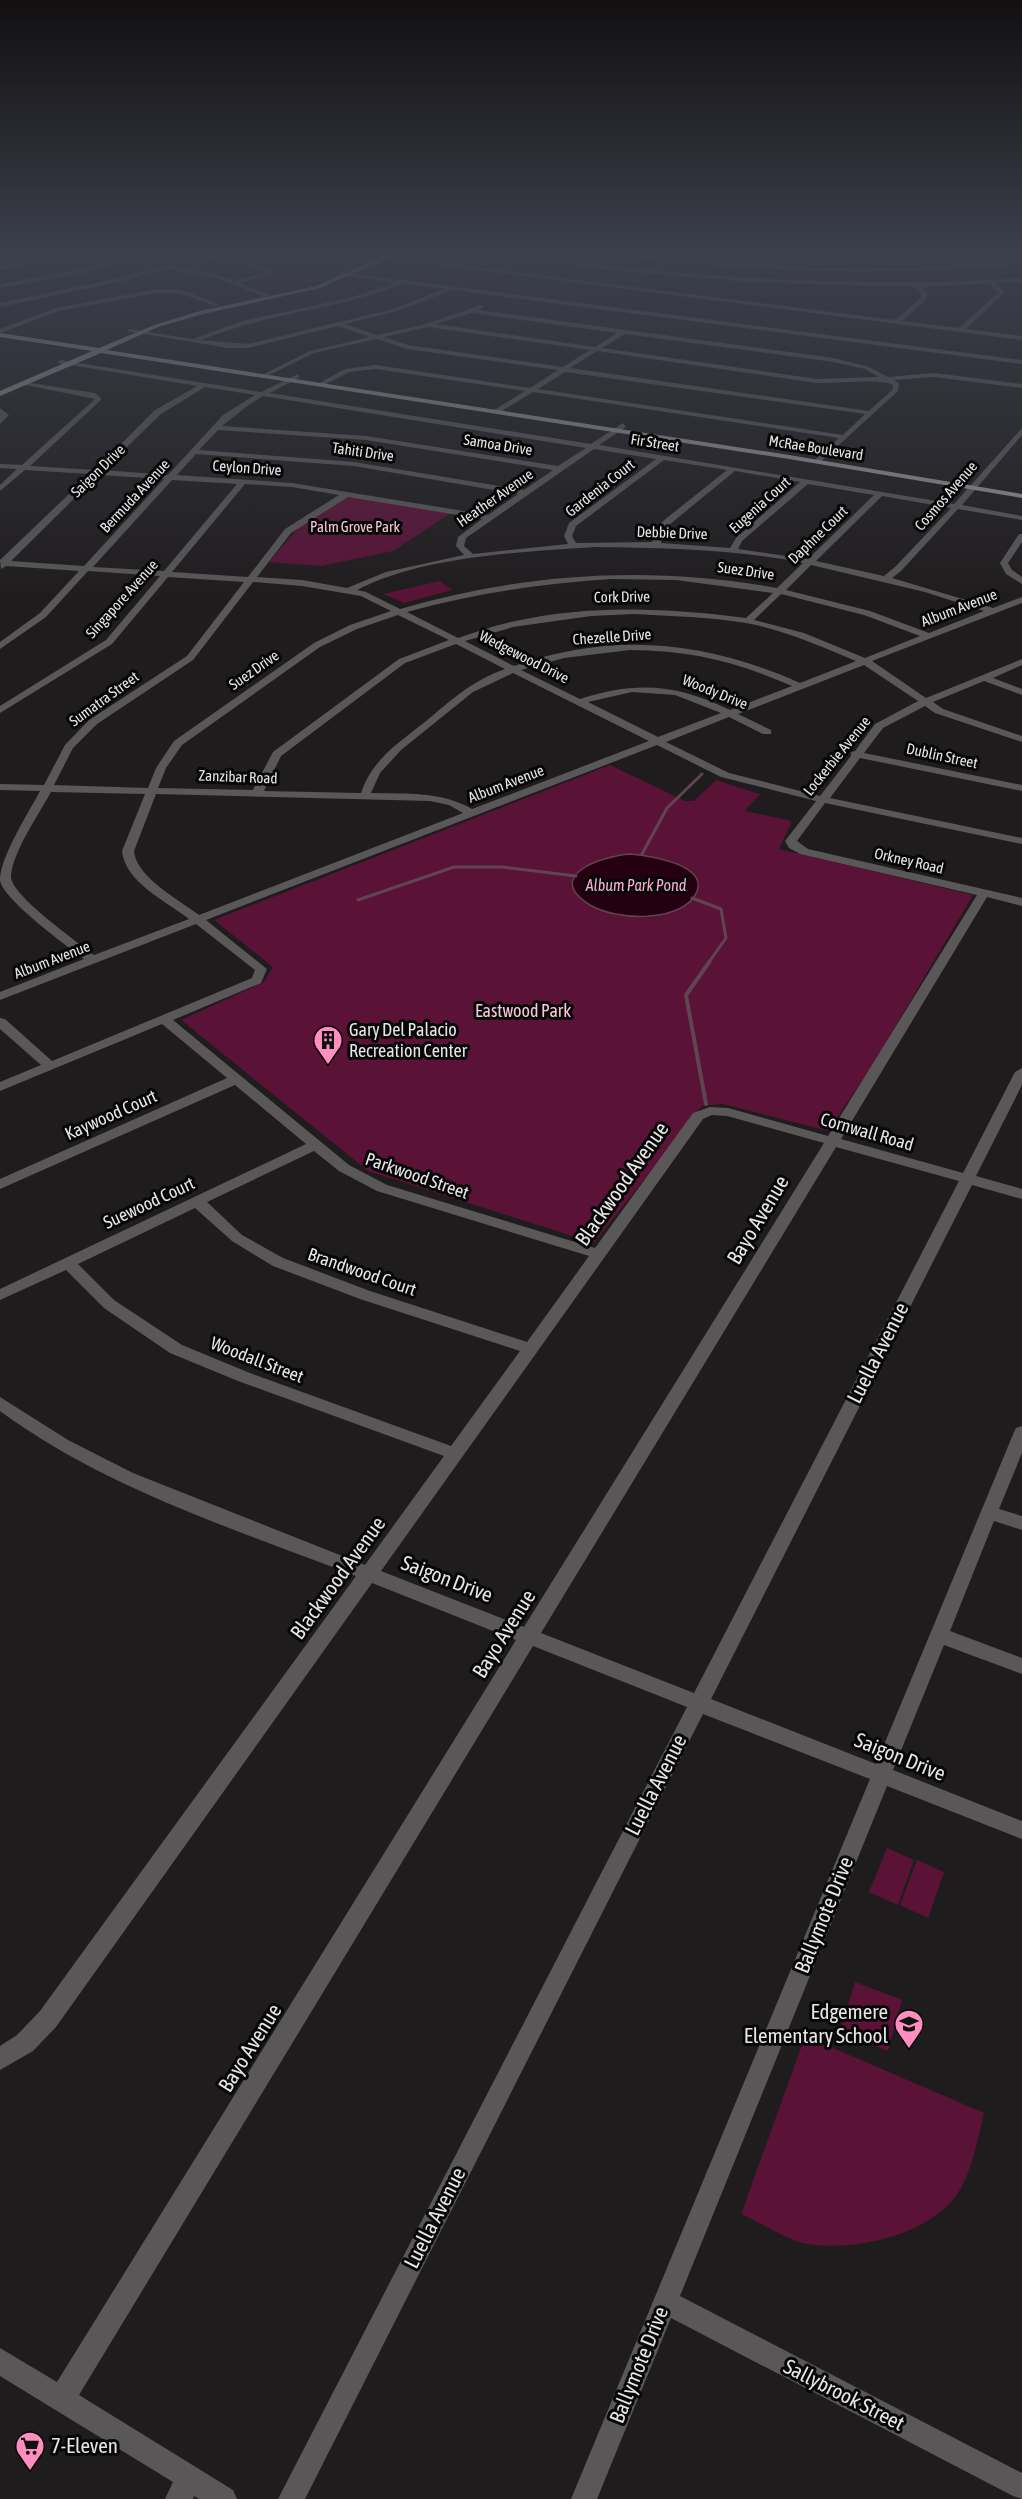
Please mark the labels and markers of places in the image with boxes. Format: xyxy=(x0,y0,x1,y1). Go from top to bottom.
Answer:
place label: Gary Del Palacio Recreation Center xyxy=(349,1019,468,1061)
building icon: Gary Del Palacio Recreation Center xyxy=(312,1024,344,1066)
place label: Edgemere Elementary School xyxy=(744,1999,888,2047)
school or university icon: Edgemere Elementary School xyxy=(893,2008,925,2050)
supermarket icon: 7-Eleven xyxy=(14,2430,46,2472)
place label: 7-Eleven xyxy=(51,2433,118,2457)

